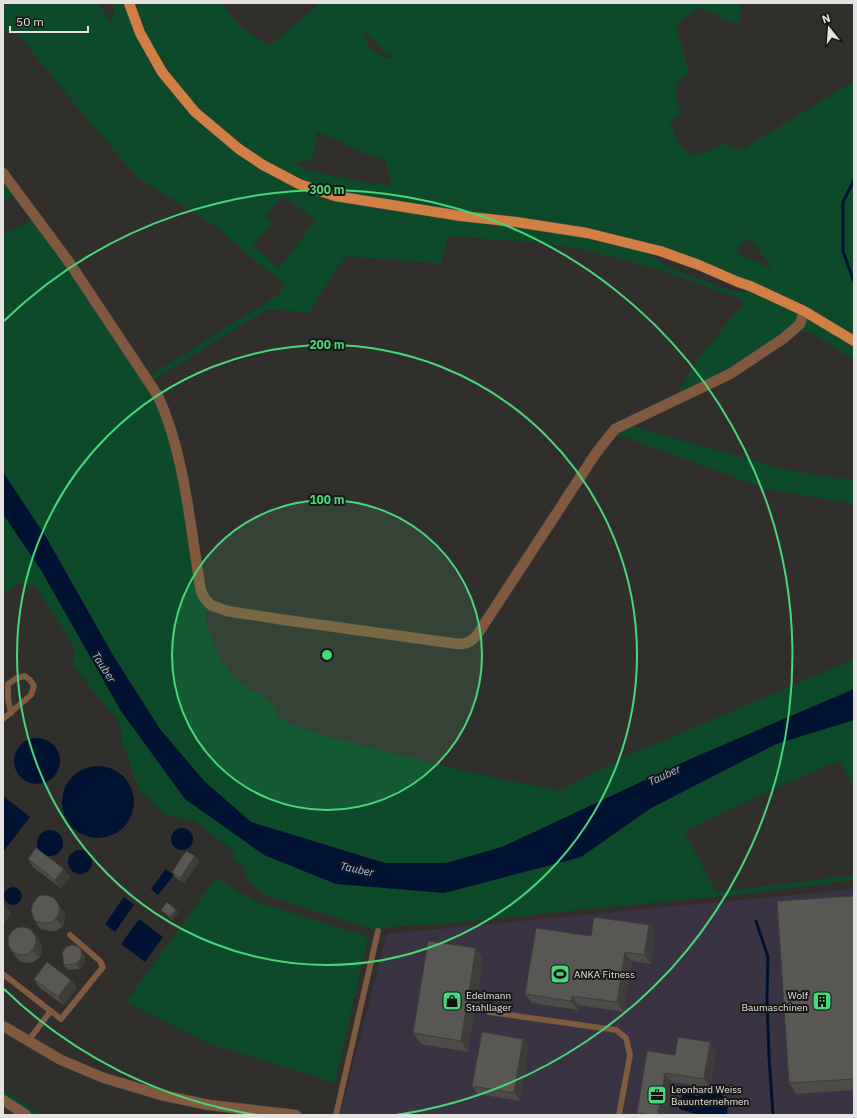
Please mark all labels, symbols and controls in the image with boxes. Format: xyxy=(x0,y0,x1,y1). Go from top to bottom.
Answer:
scale bar xyxy=(10,8,88,34)
north arrow xyxy=(809,8,849,48)
text: N xyxy=(820,11,832,26)
text: 50 m xyxy=(16,14,44,29)
text: 300 m xyxy=(309,182,345,197)
text: 200 m xyxy=(309,337,345,352)
text: 100 m xyxy=(309,492,345,507)
centre of rings xyxy=(320,648,334,662)
water label: Tauber xyxy=(89,649,120,686)
water label: Tauber xyxy=(646,761,683,789)
water label: Tauber xyxy=(339,859,376,880)
sports icon: ANKA Fitness xyxy=(549,963,571,985)
place label: ANKA Fitness xyxy=(574,968,635,981)
place label: Edelmann Stahllager xyxy=(466,989,512,1014)
place label: Wolf Baumaschinen xyxy=(741,989,809,1014)
shop icon: Edelmann Stahllager xyxy=(441,990,463,1012)
building icon: Wolf Baumaschinen xyxy=(811,990,833,1012)
place label: Leonhard Weiss Bauunternehmen xyxy=(671,1083,749,1108)
office icon: Leonhard Weiss Bauunternehmen xyxy=(646,1084,668,1106)

